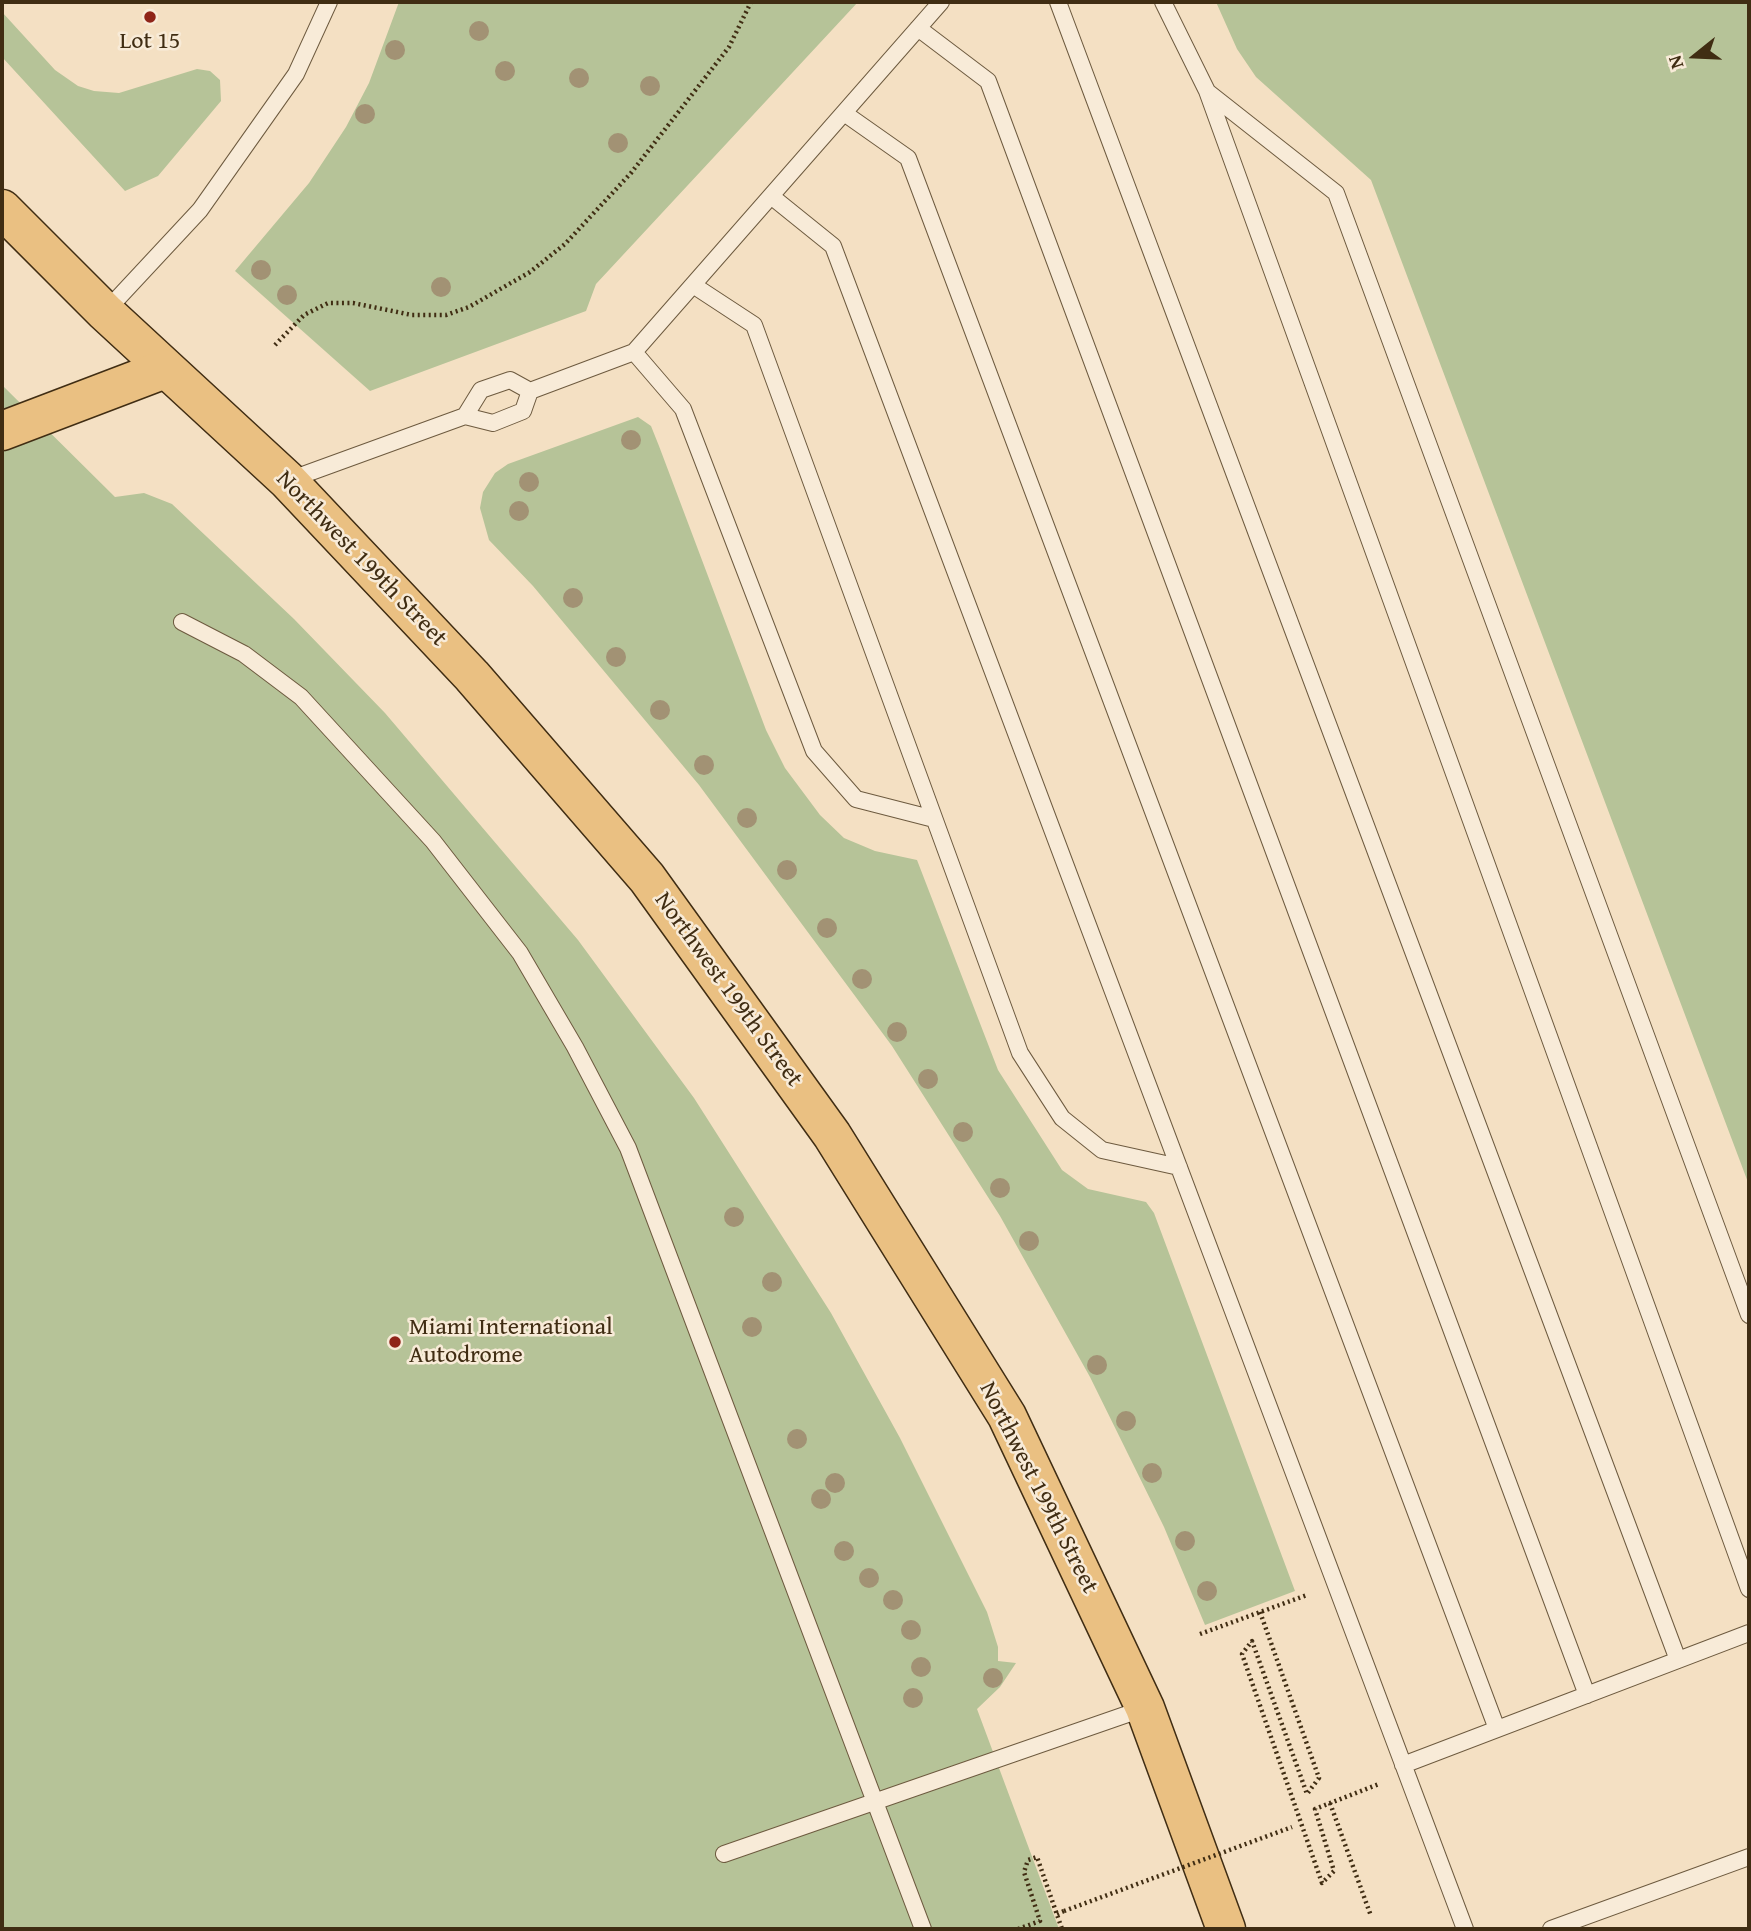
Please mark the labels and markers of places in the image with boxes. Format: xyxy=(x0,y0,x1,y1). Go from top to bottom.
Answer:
marker: Lot 15 xyxy=(142,9,158,25)
place label: Lot 15 xyxy=(120,28,180,56)
place label: Miami International Autodrome xyxy=(409,1314,613,1370)
marker: Miami International Autodrome xyxy=(387,1334,403,1350)

